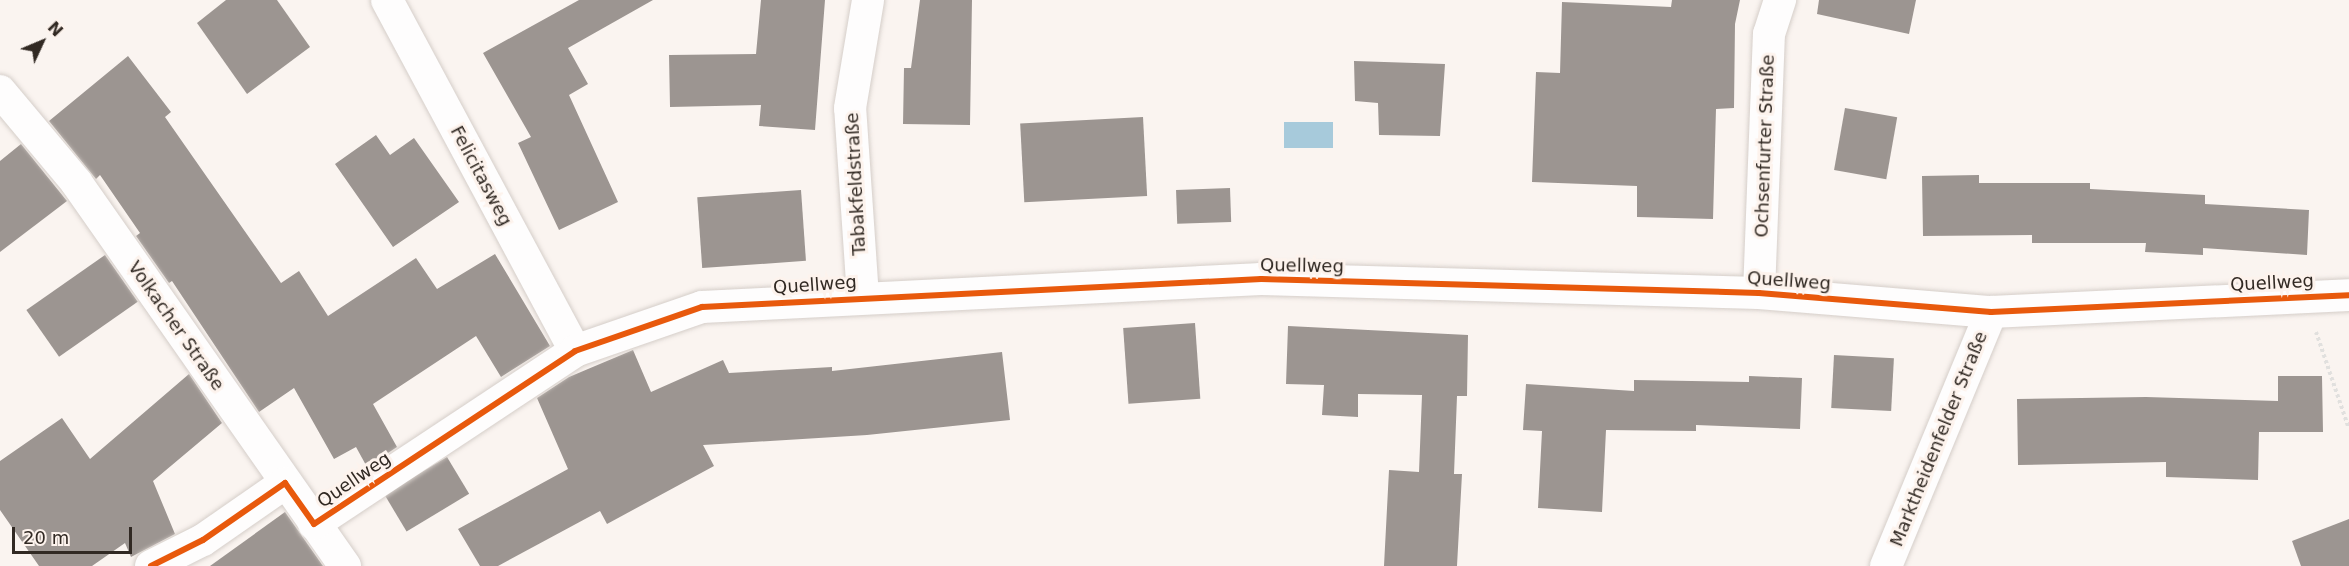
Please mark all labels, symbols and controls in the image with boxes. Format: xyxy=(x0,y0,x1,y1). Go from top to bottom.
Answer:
north arrow xyxy=(12,12,72,72)
text: N xyxy=(44,18,67,41)
street label: Ochsenfurter Straße xyxy=(1751,54,1779,238)
street label: Tabakfeldstraße xyxy=(841,112,871,256)
street label: Felicitasweg xyxy=(446,122,516,230)
street label: Quellweg xyxy=(1260,254,1344,278)
street label: Volkacher Straße xyxy=(123,257,229,395)
street label: Quellweg xyxy=(1746,267,1832,295)
street label: Quellweg xyxy=(2230,270,2314,296)
street label: Quellweg xyxy=(772,271,858,299)
street label: Marktheidenfelder Straße xyxy=(1886,328,1992,550)
street label: Quellweg xyxy=(313,448,395,512)
scale bar xyxy=(15,515,135,553)
text: 20 m xyxy=(23,527,69,548)

